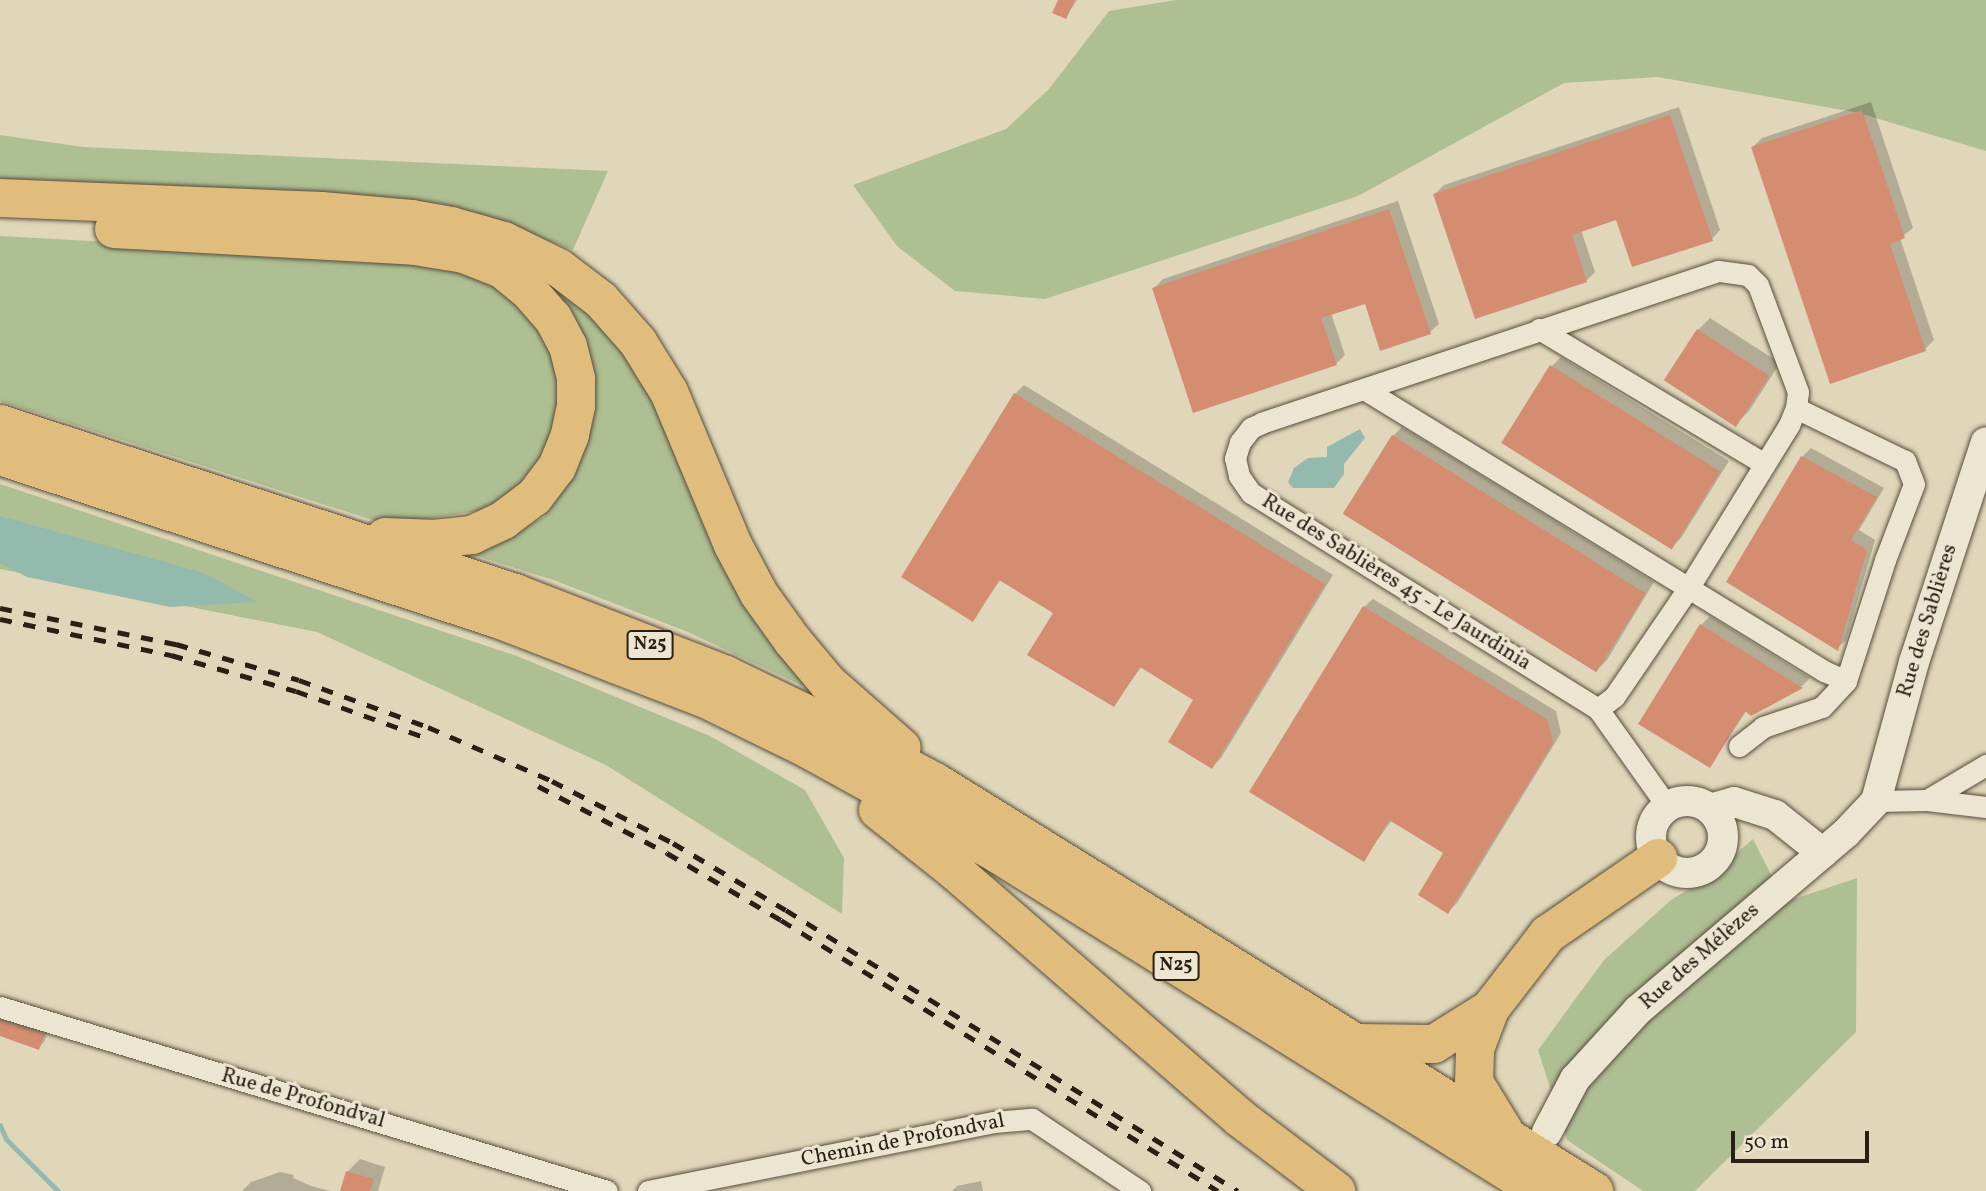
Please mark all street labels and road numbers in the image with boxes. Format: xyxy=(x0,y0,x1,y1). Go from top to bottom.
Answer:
street label: Rue des Sablières 45 - Le Jaurdinia xyxy=(1256,489,1536,677)
street label: Rue des Sablières xyxy=(1893,541,1963,701)
road number: N25 xyxy=(626,630,674,660)
street label: Rue des Mélèzes xyxy=(1635,898,1765,1016)
road number: N25 xyxy=(1152,950,1200,982)
street label: Rue de Profondval xyxy=(218,1064,388,1134)
street label: Chemin de Profondval xyxy=(799,1109,1007,1173)

